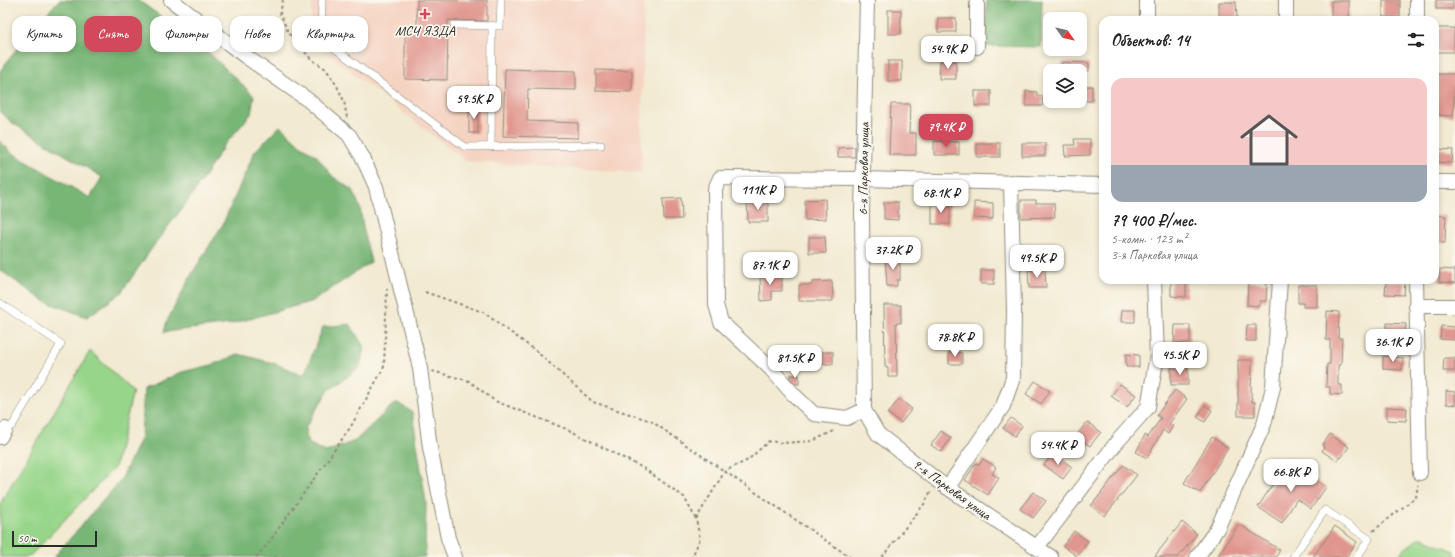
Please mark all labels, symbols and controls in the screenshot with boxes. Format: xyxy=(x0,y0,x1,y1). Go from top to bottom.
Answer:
marker: МСЧ ЯЗДА xyxy=(419,8,431,20)
north arrow xyxy=(1043,12,1087,56)
map controls xyxy=(1043,12,1087,108)
chip: Купить xyxy=(12,16,76,52)
chip: Снять xyxy=(84,16,142,52)
chip: Фильтры xyxy=(150,16,222,52)
chip: Новое xyxy=(230,16,284,52)
chip: Квартира xyxy=(292,16,368,52)
place label: МСЧ ЯЗДА xyxy=(395,22,456,39)
icon: filters xyxy=(1405,29,1427,51)
text: Объектов: 14 xyxy=(1111,30,1190,51)
pin: 54.9K ₽ xyxy=(911,36,985,70)
text: 54.9K ₽ xyxy=(930,41,966,57)
button: layers xyxy=(1043,64,1087,108)
pin: 59.5K ₽ xyxy=(437,86,511,120)
text: 59.5K ₽ xyxy=(456,91,492,107)
icon: home xyxy=(1233,104,1305,176)
pin: 79.4K ₽ xyxy=(909,114,983,148)
text: 79.4K ₽ xyxy=(928,119,964,135)
street label: 6-я Парковая улица xyxy=(854,121,873,216)
pin: 111K ₽ xyxy=(725,177,791,211)
pin: 68.1K ₽ xyxy=(904,180,978,214)
text: 111K ₽ xyxy=(741,182,775,198)
text: 68.1K ₽ xyxy=(923,185,959,201)
text: 79 400 ₽/мес. xyxy=(1111,210,1196,231)
text: 5-комн. · 123 m² xyxy=(1111,231,1187,247)
pin: 37.2K ₽ xyxy=(856,237,930,271)
text: 37.2K ₽ xyxy=(875,242,911,258)
pin: 49.5K ₽ xyxy=(1000,245,1074,279)
text: 3-я Парковая улица xyxy=(1111,247,1197,263)
text: 49.5K ₽ xyxy=(1019,250,1055,266)
pin: 87.1K ₽ xyxy=(733,252,807,286)
text: 87.1K ₽ xyxy=(752,257,788,273)
pin: 78.8K ₽ xyxy=(918,324,992,358)
text: 78.8K ₽ xyxy=(937,329,973,345)
pin: 36.1K ₽ xyxy=(1356,329,1430,363)
text: 36.1K ₽ xyxy=(1375,334,1411,350)
pin: 45.5K ₽ xyxy=(1143,342,1217,376)
pin: 81.5K ₽ xyxy=(758,345,832,379)
text: 45.5K ₽ xyxy=(1162,347,1198,363)
text: 81.5K ₽ xyxy=(777,350,813,366)
pin: 54.4K ₽ xyxy=(1021,432,1095,466)
text: 54.4K ₽ xyxy=(1040,437,1076,453)
street label: 9-я Парковая улица xyxy=(909,455,995,524)
pin: 66.8K ₽ xyxy=(1254,459,1328,493)
text: 66.8K ₽ xyxy=(1272,464,1310,480)
scale bar xyxy=(12,529,97,548)
text: 50 m xyxy=(18,531,37,545)

